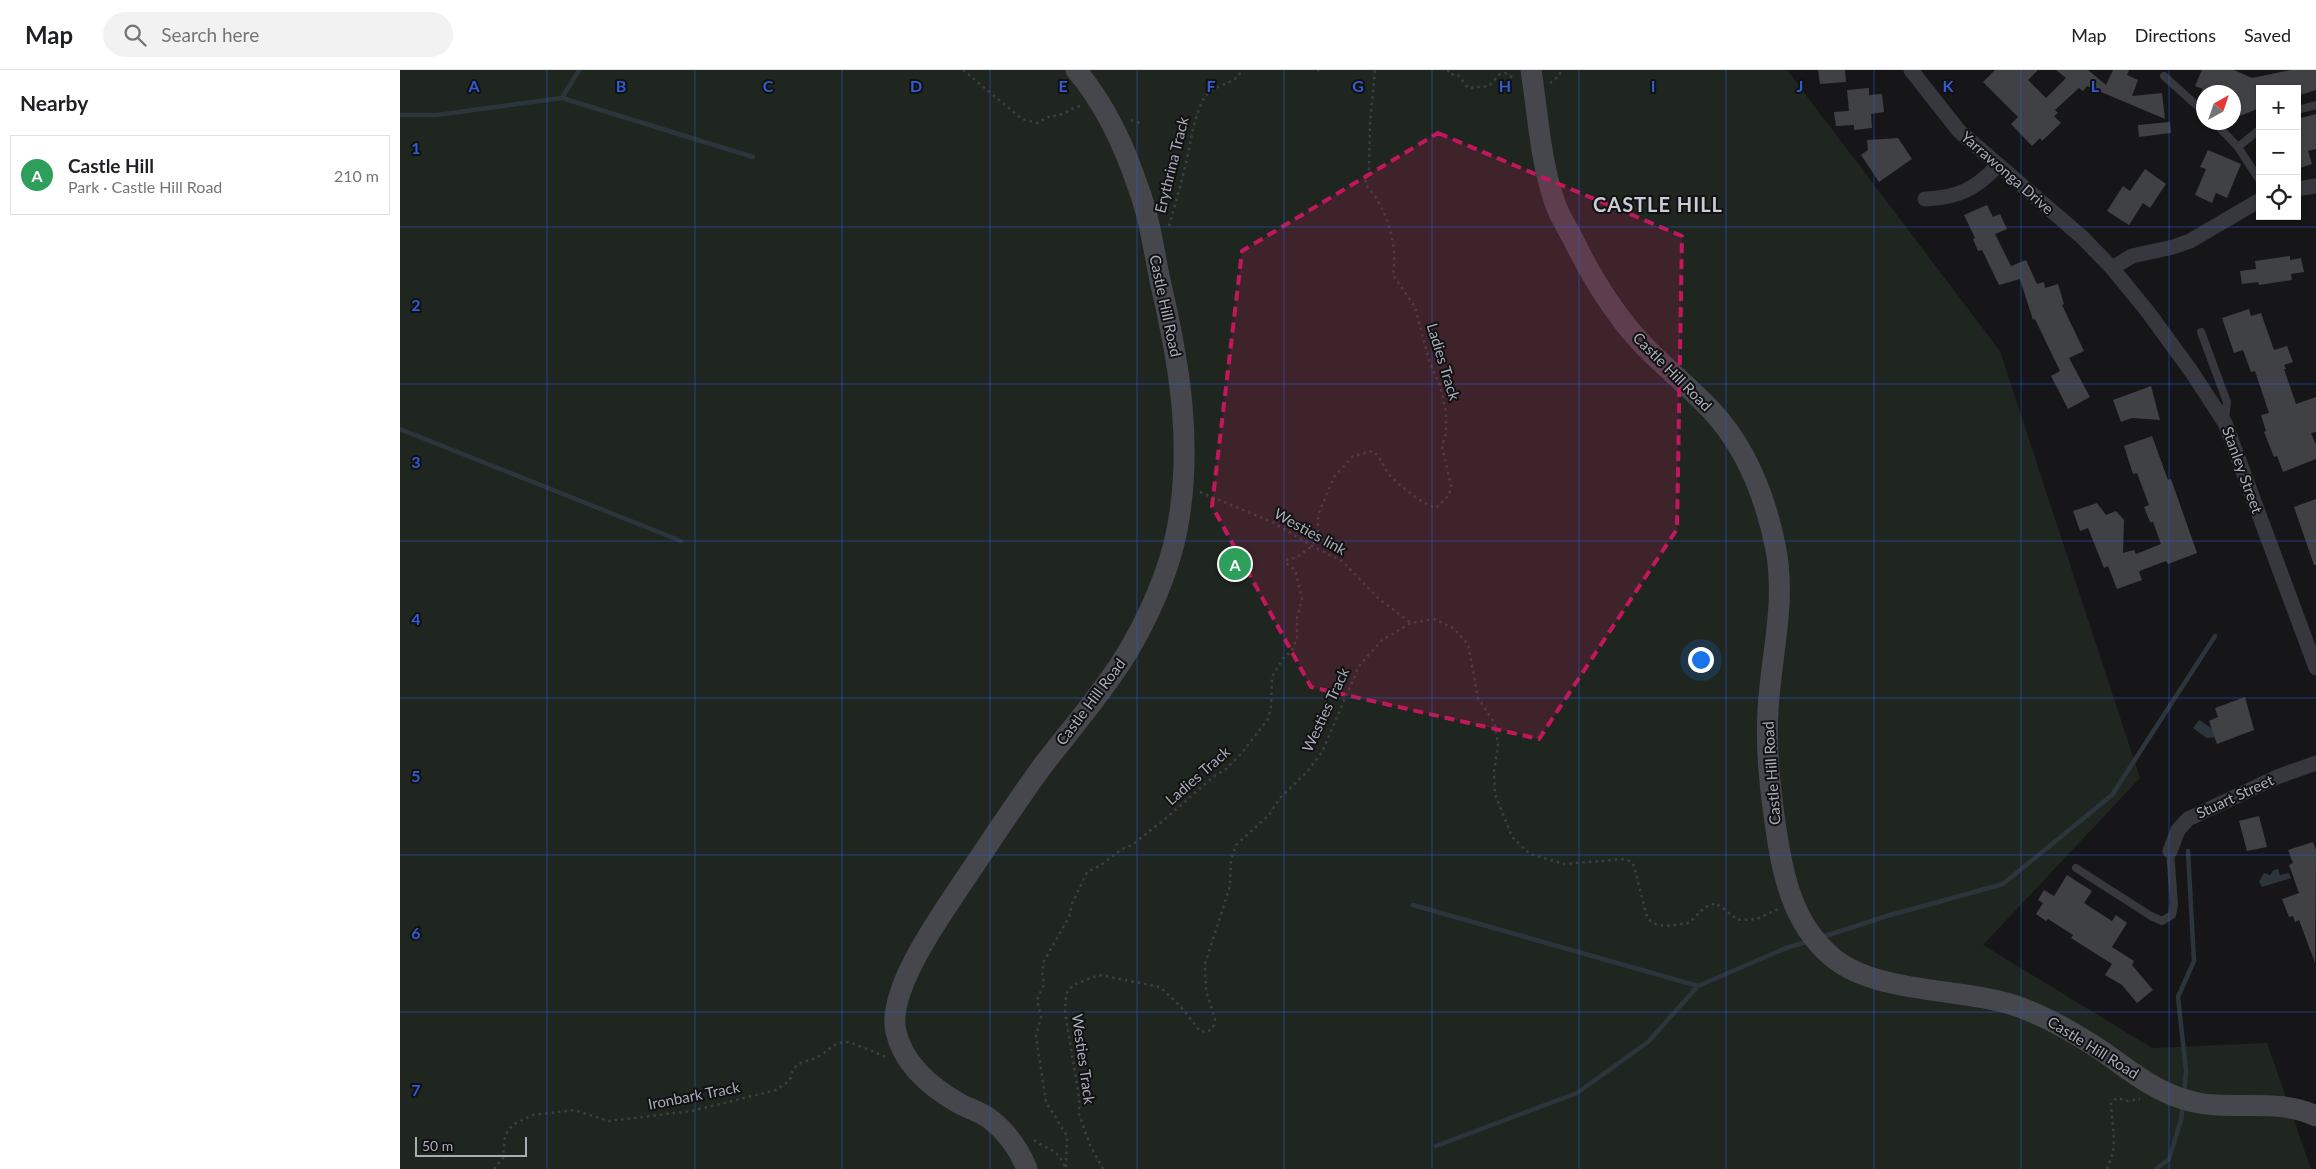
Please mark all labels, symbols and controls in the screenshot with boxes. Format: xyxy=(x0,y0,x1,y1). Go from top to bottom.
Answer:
search box xyxy=(103,12,453,57)
text: Map xyxy=(25,20,73,49)
icon: search xyxy=(121,21,149,49)
text: Search here xyxy=(161,23,259,46)
text: Map xyxy=(2071,24,2107,46)
text: Directions xyxy=(2135,24,2216,46)
text: Saved xyxy=(2244,24,2291,46)
text: A xyxy=(467,76,480,95)
text: B xyxy=(616,76,626,95)
text: C xyxy=(763,76,774,95)
text: D xyxy=(910,76,922,95)
text: E xyxy=(1058,76,1068,95)
text: F xyxy=(1206,76,1216,95)
text: G xyxy=(1352,76,1364,95)
text: H xyxy=(1499,76,1511,95)
text: I xyxy=(1651,76,1655,95)
text: J xyxy=(1797,76,1803,95)
text: K xyxy=(1943,76,1955,95)
text: L xyxy=(2091,76,2100,95)
north arrow xyxy=(2196,85,2241,130)
map controls xyxy=(2256,85,2301,220)
button: + xyxy=(2256,85,2301,130)
text: Nearby xyxy=(20,90,88,115)
street label: Erythrina Track xyxy=(1150,114,1192,215)
street label: Yarrawonga Drive xyxy=(1958,127,2058,217)
button: − xyxy=(2256,130,2301,175)
text: 1 xyxy=(411,138,421,157)
text: Castle Hill xyxy=(68,154,154,177)
text: A xyxy=(31,166,43,185)
text: 210 m xyxy=(334,166,379,185)
button: locate xyxy=(2256,175,2301,220)
text: Park · Castle Hill Road xyxy=(68,177,222,196)
district label: CASTLE HILL xyxy=(1593,192,1723,216)
street label: Castle Hill Road xyxy=(1146,253,1186,358)
text: 2 xyxy=(411,295,421,314)
street label: Ladies Track xyxy=(1424,321,1464,403)
street label: Castle Hill Road xyxy=(1630,328,1716,414)
street label: Stanley Street xyxy=(2219,424,2267,516)
text: 3 xyxy=(411,452,421,471)
street label: Westies link xyxy=(1271,504,1350,559)
pin: A xyxy=(1219,545,1251,583)
text: 4 xyxy=(411,609,421,628)
your location xyxy=(1688,647,1714,673)
street label: Castle Hill Road xyxy=(1052,655,1129,748)
street label: Westies Track xyxy=(1298,664,1353,755)
street label: Castle Hill Road xyxy=(1758,721,1784,825)
street label: Ladies Track xyxy=(1161,742,1234,808)
text: 5 xyxy=(411,766,421,785)
street label: Stuart Street xyxy=(2193,770,2277,822)
text: 6 xyxy=(411,923,421,942)
street label: Castle Hill Road xyxy=(2045,1012,2142,1082)
street label: Westies Track xyxy=(1069,1013,1099,1106)
street label: Ironbark Track xyxy=(646,1077,742,1113)
text: 7 xyxy=(411,1080,421,1099)
scale bar xyxy=(415,1134,528,1157)
text: 50 m xyxy=(422,1137,453,1154)

